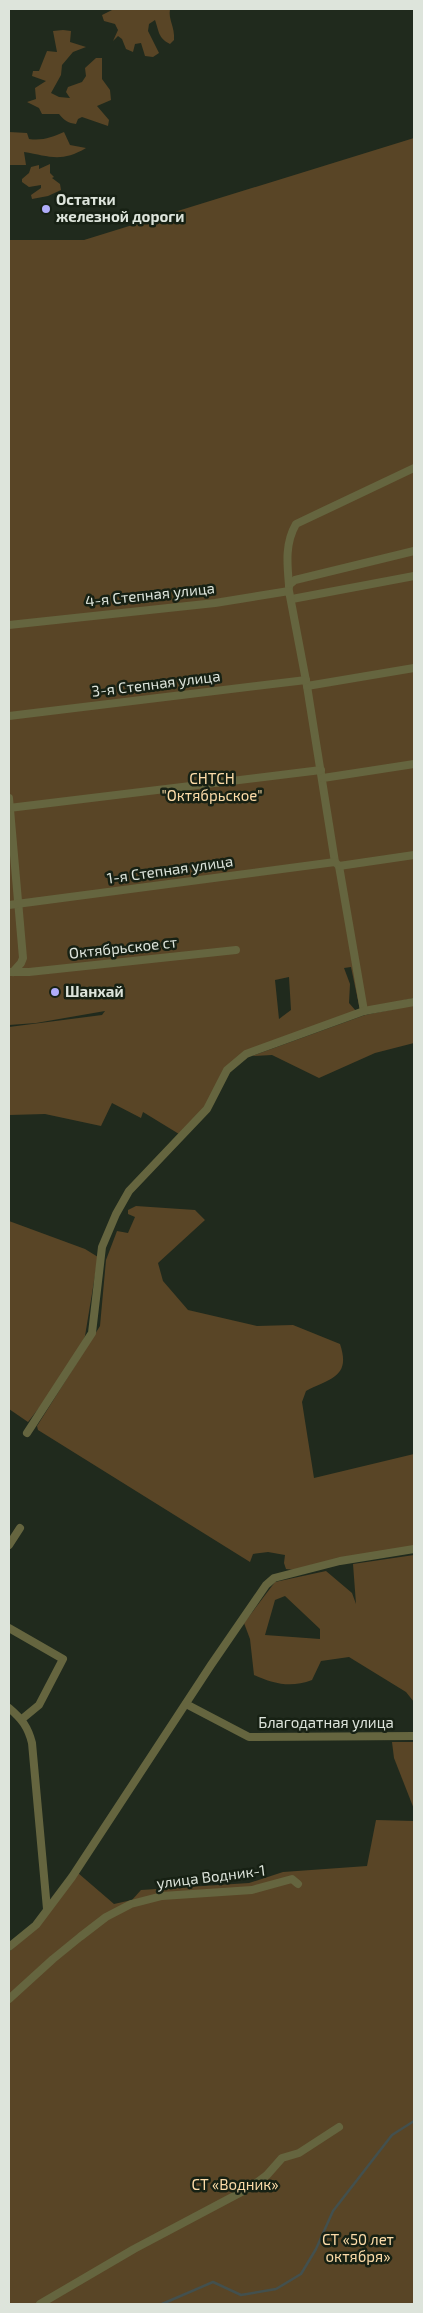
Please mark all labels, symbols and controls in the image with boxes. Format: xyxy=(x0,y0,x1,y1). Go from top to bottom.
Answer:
place label: Остатки железной дороги xyxy=(56,190,185,225)
marker: Остатки железной дороги xyxy=(40,203,52,215)
street label: 4-я Степная улица xyxy=(84,578,216,611)
street label: 3-я Степная улица xyxy=(91,666,221,701)
park label: СНТСН "Октябрьское" xyxy=(161,769,263,804)
street label: 1-я Степная улица xyxy=(106,851,234,888)
street label: Октябрьское ст xyxy=(68,932,178,962)
place label: Шанхай xyxy=(65,982,124,1000)
marker: Шанхай xyxy=(49,986,61,998)
street label: Благодатная улица xyxy=(258,1713,394,1732)
street label: улица Водник-1 xyxy=(156,1860,266,1893)
park label: СТ «Водник» xyxy=(191,2175,279,2193)
park label: СТ «50 лет октября» xyxy=(322,2230,394,2265)

